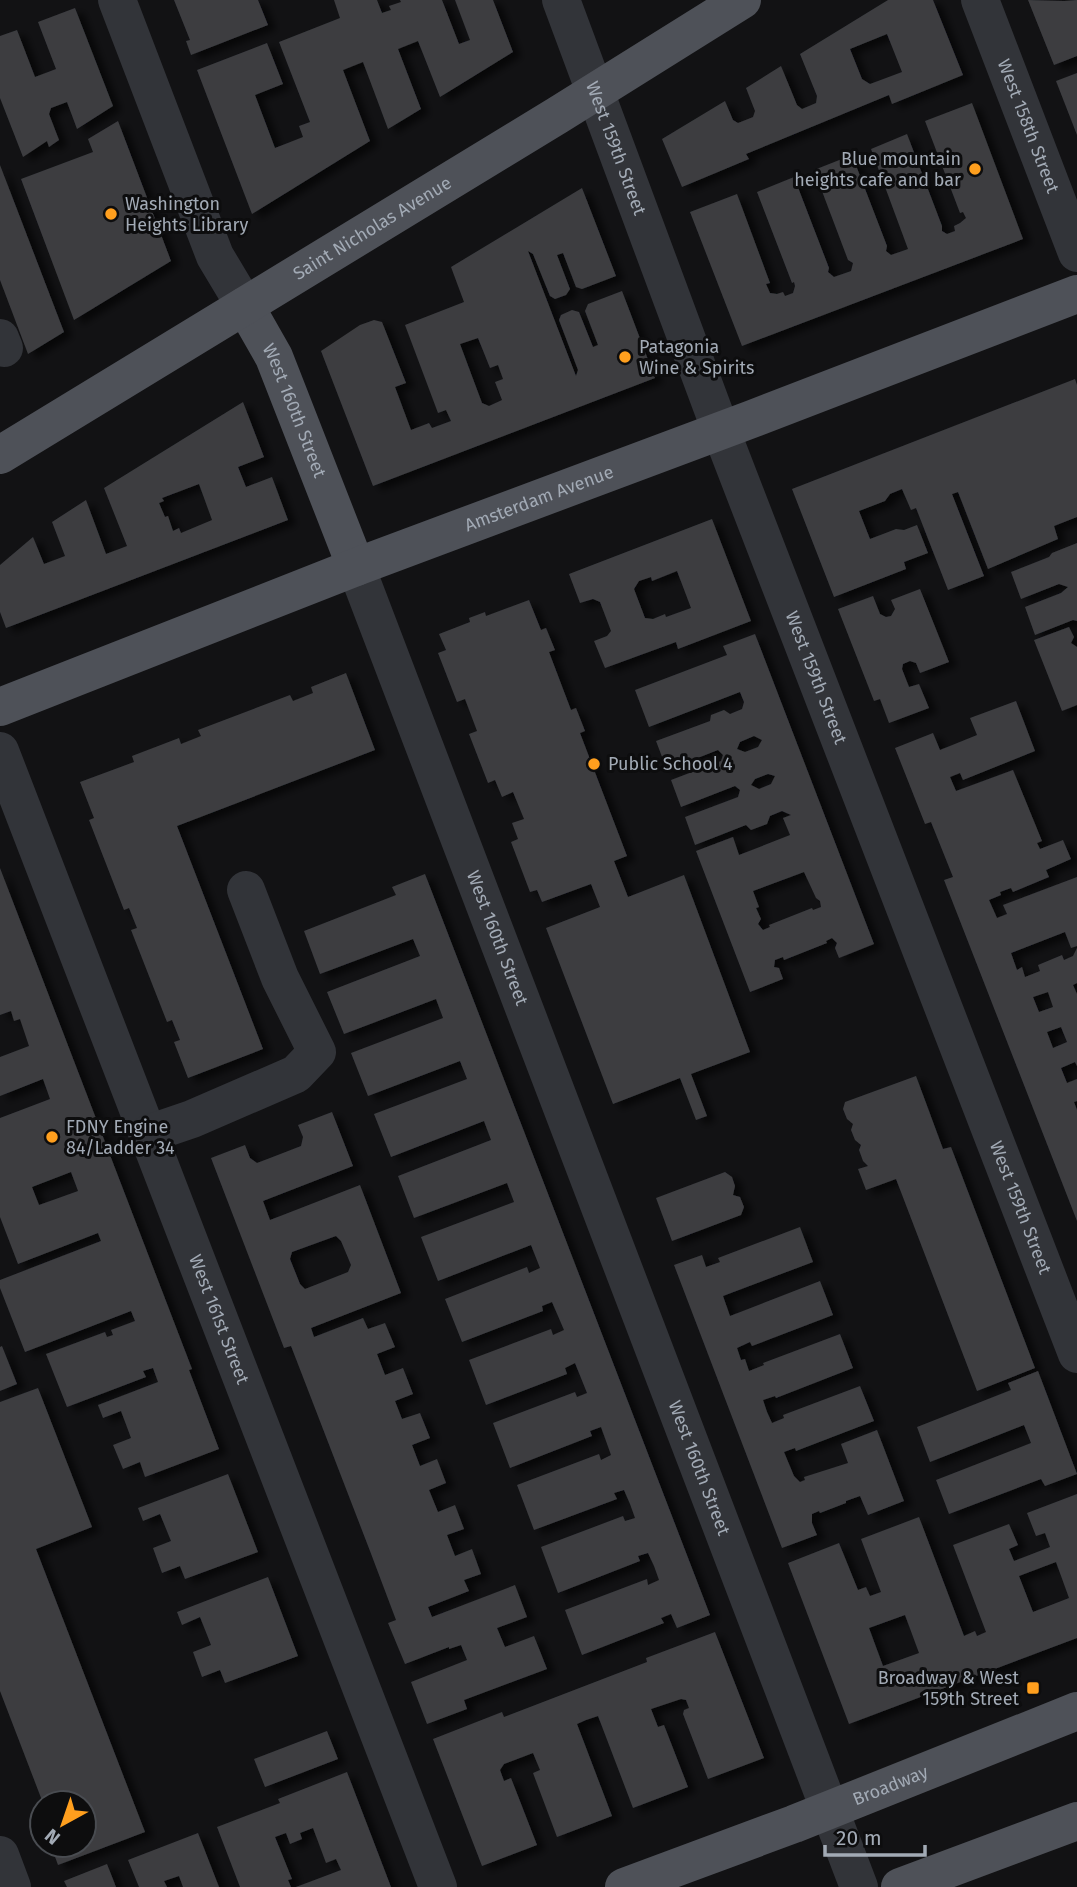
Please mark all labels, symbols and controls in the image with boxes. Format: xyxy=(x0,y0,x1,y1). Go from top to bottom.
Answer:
street label: West 158th Street xyxy=(993,56,1064,197)
street label: West 159th Street xyxy=(581,78,651,218)
place label: Blue mountain heights cafe and bar xyxy=(794,148,961,191)
marker: Blue mountain heights cafe and bar xyxy=(967,161,983,177)
street label: Saint Nicholas Avenue xyxy=(289,172,456,285)
place label: Washington Heights Library xyxy=(125,193,248,236)
marker: Washington Heights Library xyxy=(103,206,119,222)
place label: Patagonia Wine & Spirits xyxy=(639,336,754,379)
street label: West 160th Street xyxy=(258,340,331,481)
marker: Patagonia Wine & Spirits xyxy=(617,349,633,365)
street label: Amsterdam Avenue xyxy=(462,461,617,536)
street label: West 159th Street xyxy=(780,608,852,748)
place label: Public School 4 xyxy=(608,753,733,775)
marker: Public School 4 xyxy=(586,756,602,772)
street label: West 160th Street xyxy=(462,868,533,1009)
place label: FDNY Engine 84/Ladder 34 xyxy=(66,1116,175,1159)
marker: FDNY Engine 84/Ladder 34 xyxy=(44,1129,60,1145)
street label: West 159th Street xyxy=(985,1138,1056,1278)
street label: West 161st Street xyxy=(184,1251,254,1388)
street label: West 160th Street xyxy=(664,1397,735,1539)
place label: Broadway & West 159th Street xyxy=(878,1667,1019,1710)
marker: Broadway & West 159th Street xyxy=(1025,1680,1041,1696)
street label: Broadway xyxy=(849,1761,931,1810)
north arrow xyxy=(28,1789,98,1859)
scale bar xyxy=(825,1814,925,1858)
text: N xyxy=(40,1824,65,1850)
text: 20 m xyxy=(836,1825,882,1851)

